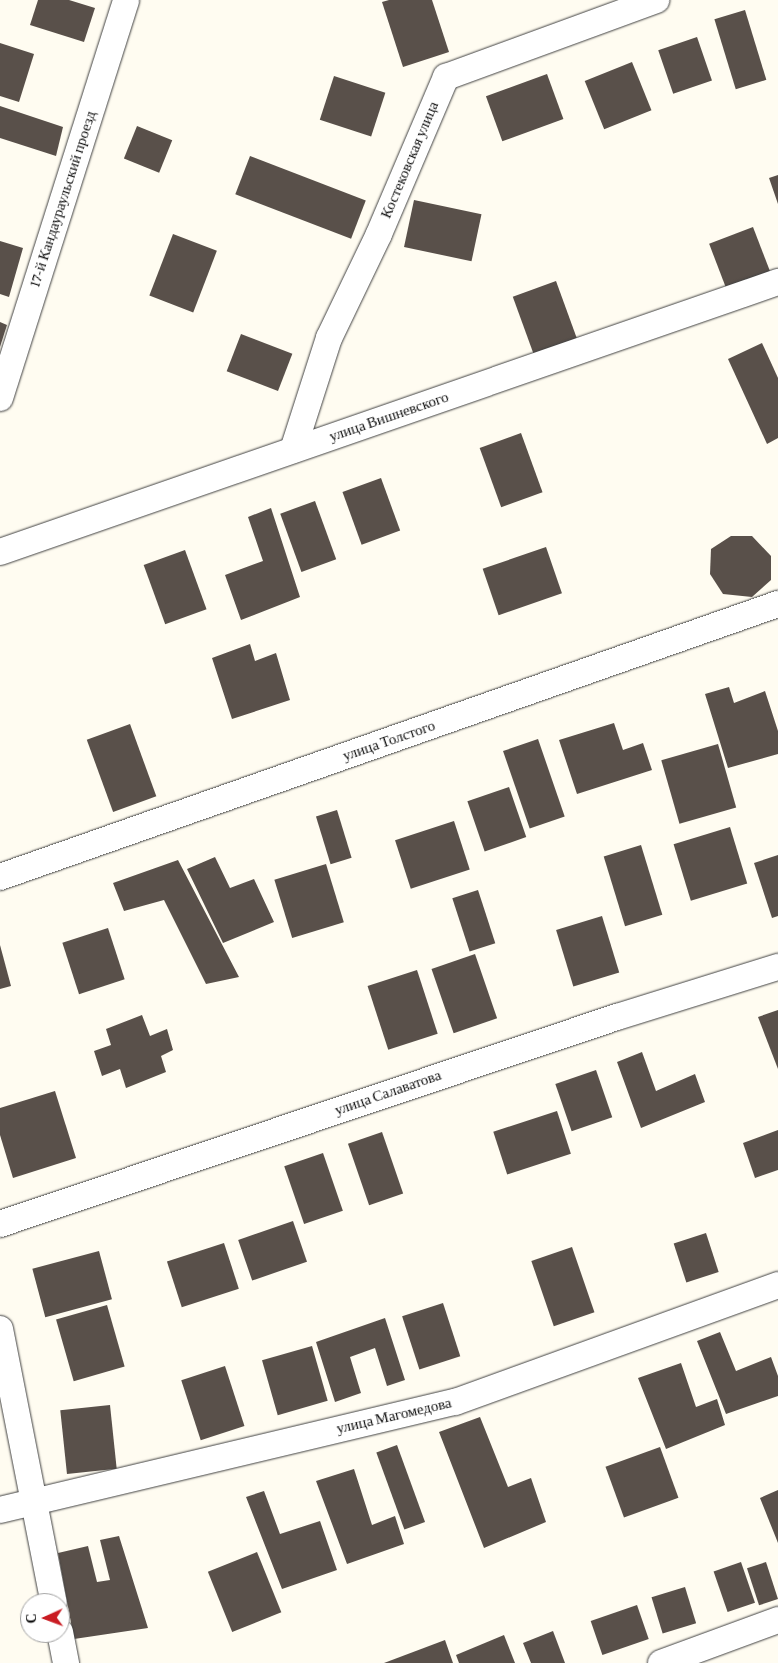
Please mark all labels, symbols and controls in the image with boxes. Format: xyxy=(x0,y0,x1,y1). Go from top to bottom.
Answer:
street label: Костековская улица xyxy=(377,99,443,221)
street label: 17-й Кандаураульский проезд xyxy=(26,109,100,289)
street label: улица Вишневского xyxy=(327,388,451,446)
street label: улица Толстого xyxy=(340,717,438,765)
street label: улица Салаватова xyxy=(332,1066,444,1120)
street label: улица Магомедова xyxy=(335,1394,453,1438)
north arrow xyxy=(20,1593,70,1643)
text: С xyxy=(23,1613,39,1624)

